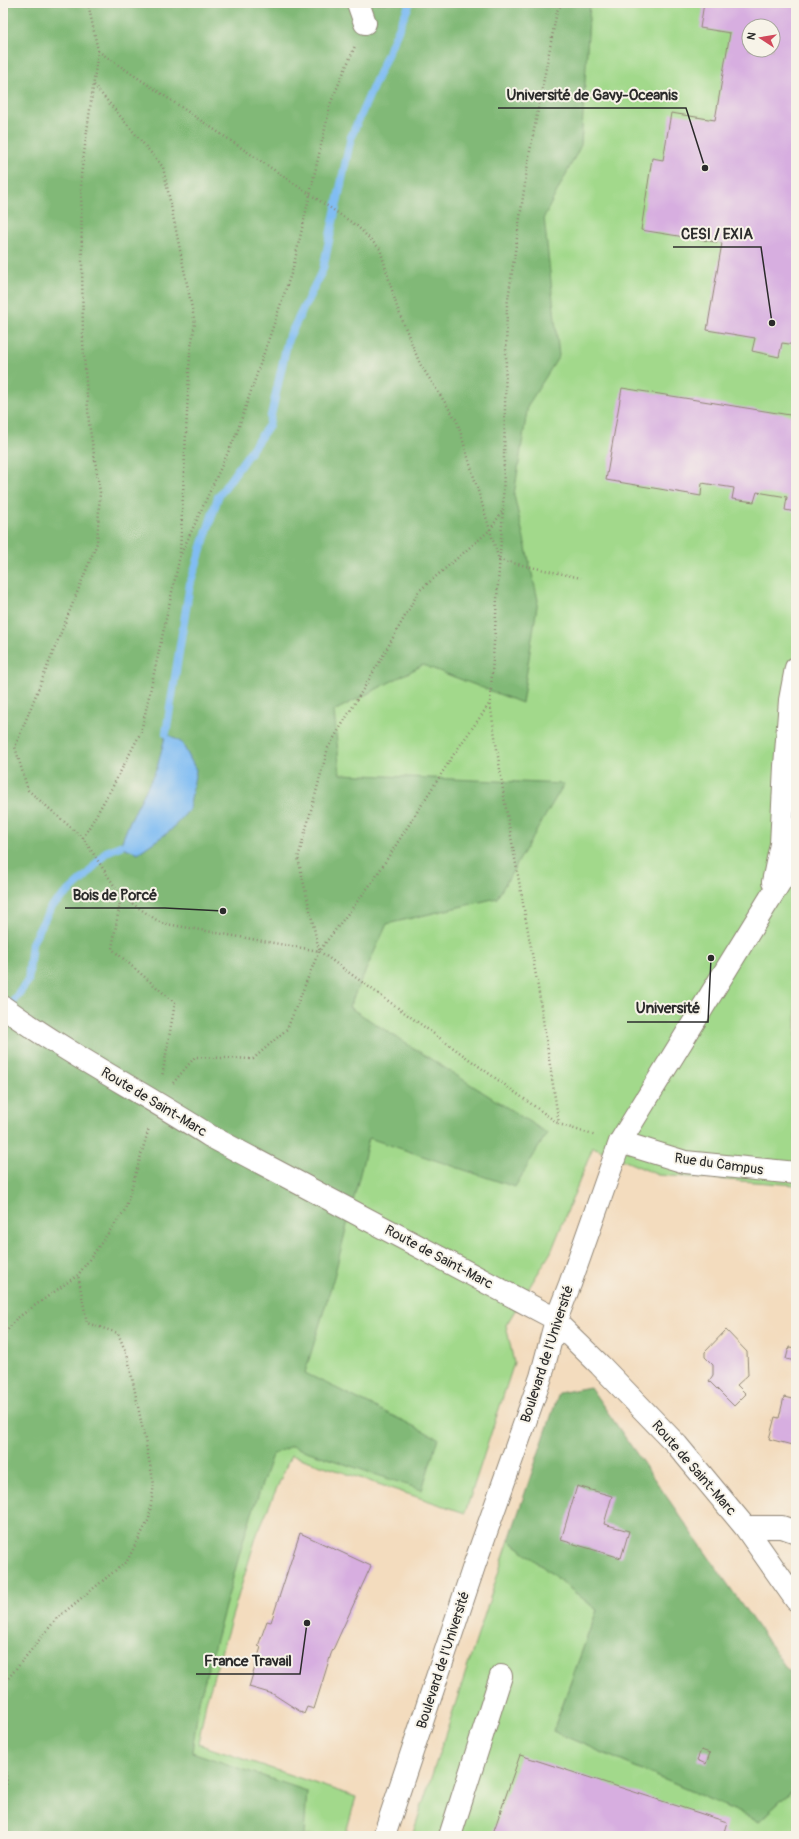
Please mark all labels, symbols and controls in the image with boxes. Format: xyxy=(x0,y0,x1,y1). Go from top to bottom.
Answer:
north arrow xyxy=(741,18,781,58)
text: N xyxy=(745,30,759,41)
callout: Université de Gavy-Oceanis xyxy=(498,81,686,108)
text: Université de Gavy-Oceanis xyxy=(506,86,678,105)
callout: CESI / EXIA xyxy=(673,220,761,247)
text: CESI / EXIA xyxy=(681,225,753,244)
callout: Bois de Porcé xyxy=(65,881,165,908)
text: Bois de Porcé xyxy=(73,886,157,905)
callout: Université xyxy=(627,995,708,1022)
text: Université xyxy=(636,999,700,1018)
street label: Route de Saint-Marc xyxy=(98,1064,210,1140)
street label: Rue du Campus xyxy=(673,1149,765,1179)
street label: Route de Saint-Marc xyxy=(382,1221,496,1293)
street label: Boulevard de l'Université xyxy=(517,1283,577,1425)
street label: Route de Saint-Marc xyxy=(648,1417,740,1519)
street label: Boulevard de l'Université xyxy=(413,1589,473,1731)
callout: France Travail xyxy=(196,1647,300,1674)
text: France Travail xyxy=(204,1652,292,1671)

